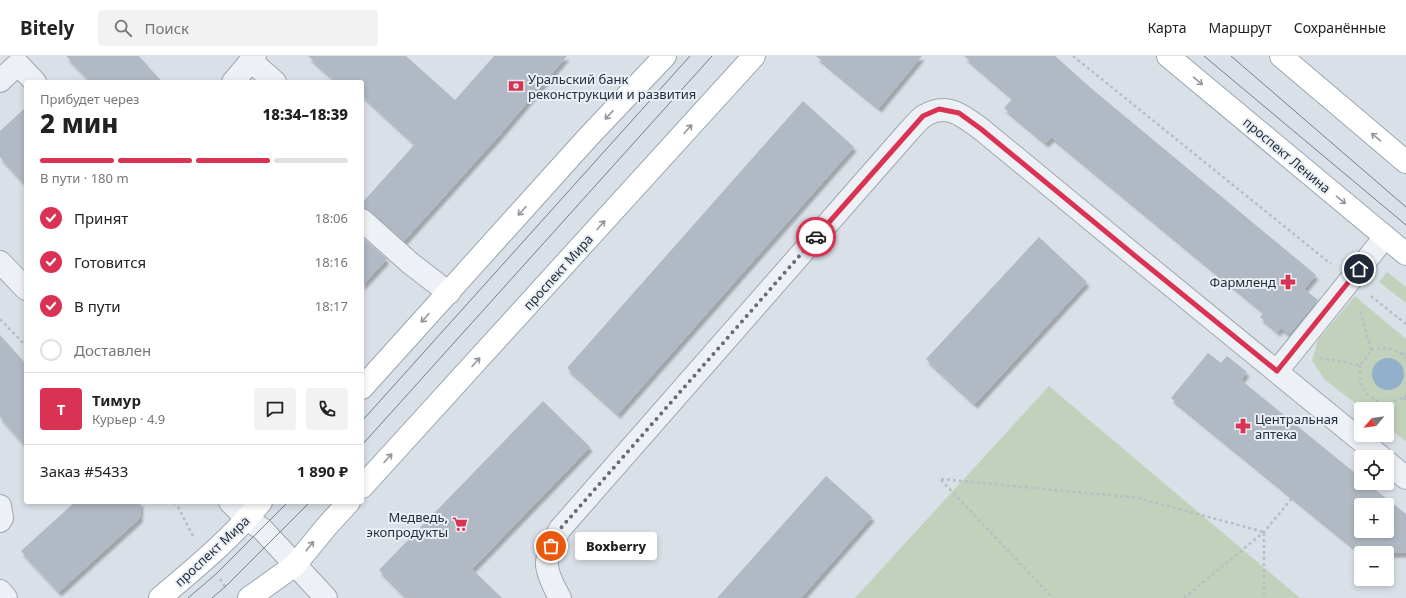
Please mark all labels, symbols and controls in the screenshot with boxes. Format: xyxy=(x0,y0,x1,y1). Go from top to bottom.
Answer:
search box xyxy=(98,10,378,46)
text: Bitely xyxy=(20,15,74,41)
icon: search xyxy=(112,17,134,39)
text: Поиск xyxy=(144,18,189,38)
text: Карта xyxy=(1147,18,1186,37)
text: Маршрут xyxy=(1208,18,1272,37)
text: Сохранённые xyxy=(1294,18,1386,37)
place label: Уральский банк реконструкции и развития xyxy=(528,70,696,103)
one-way arrow xyxy=(1193,76,1203,85)
bank icon: Уральский банк реконструкции и развития xyxy=(507,77,525,95)
text: Прибудет через xyxy=(40,90,139,108)
text: 18:34–18:39 xyxy=(263,104,348,124)
text: 2 мин xyxy=(40,105,118,141)
one-way arrow xyxy=(604,110,614,120)
street label: проспект Ленина xyxy=(1240,113,1334,197)
one-way arrow xyxy=(684,123,693,134)
one-way arrow xyxy=(1372,133,1382,142)
text: В пути · 180 m xyxy=(40,169,129,187)
one-way arrow xyxy=(1335,196,1346,205)
one-way arrow xyxy=(517,206,526,216)
icon: check xyxy=(40,207,62,229)
text: Принят xyxy=(74,208,128,228)
text: 18:06 xyxy=(315,209,348,227)
courier xyxy=(796,217,836,257)
one-way arrow xyxy=(596,220,606,230)
icon: car xyxy=(805,226,827,248)
street label: проспект Мира xyxy=(519,230,597,314)
icon: check xyxy=(40,251,62,273)
text: Готовится xyxy=(74,252,146,272)
pin xyxy=(1342,252,1376,286)
text: 18:16 xyxy=(315,253,348,271)
icon: home xyxy=(1348,258,1370,280)
place label: Фармленд xyxy=(1210,273,1276,291)
pharmacy icon: Фармленд xyxy=(1279,273,1297,291)
icon: check xyxy=(40,295,62,317)
text: В пути xyxy=(74,296,121,316)
text: 18:17 xyxy=(315,297,348,315)
one-way arrow xyxy=(421,313,430,323)
text: Доставлен xyxy=(74,340,151,360)
one-way arrow xyxy=(471,357,480,367)
button: chat xyxy=(254,388,296,430)
button: phone xyxy=(306,388,348,430)
text: Тимур xyxy=(92,390,141,410)
text: Т xyxy=(57,399,65,419)
north arrow xyxy=(1354,402,1394,442)
map controls xyxy=(1354,402,1394,586)
text: Курьер · 4.9 xyxy=(92,410,165,428)
place label: Центральная аптека xyxy=(1255,410,1338,443)
pharmacy icon: Центральная аптека xyxy=(1234,417,1252,435)
button: locate xyxy=(1354,450,1394,490)
one-way arrow xyxy=(384,453,393,464)
text: Заказ #5433 xyxy=(40,461,128,481)
text: 1 890 ₽ xyxy=(297,461,348,481)
button: + xyxy=(1354,498,1394,538)
place label: Медведь, экопродукты xyxy=(367,508,448,541)
street label: проспект Мира xyxy=(171,512,253,590)
supermarket icon: Медведь, экопродукты xyxy=(451,515,469,533)
pin xyxy=(534,529,568,563)
callout: Boxberry xyxy=(575,532,657,560)
icon: bag xyxy=(540,535,562,557)
text: Boxberry xyxy=(586,537,646,555)
one-way arrow xyxy=(306,541,315,552)
button: − xyxy=(1354,546,1394,586)

